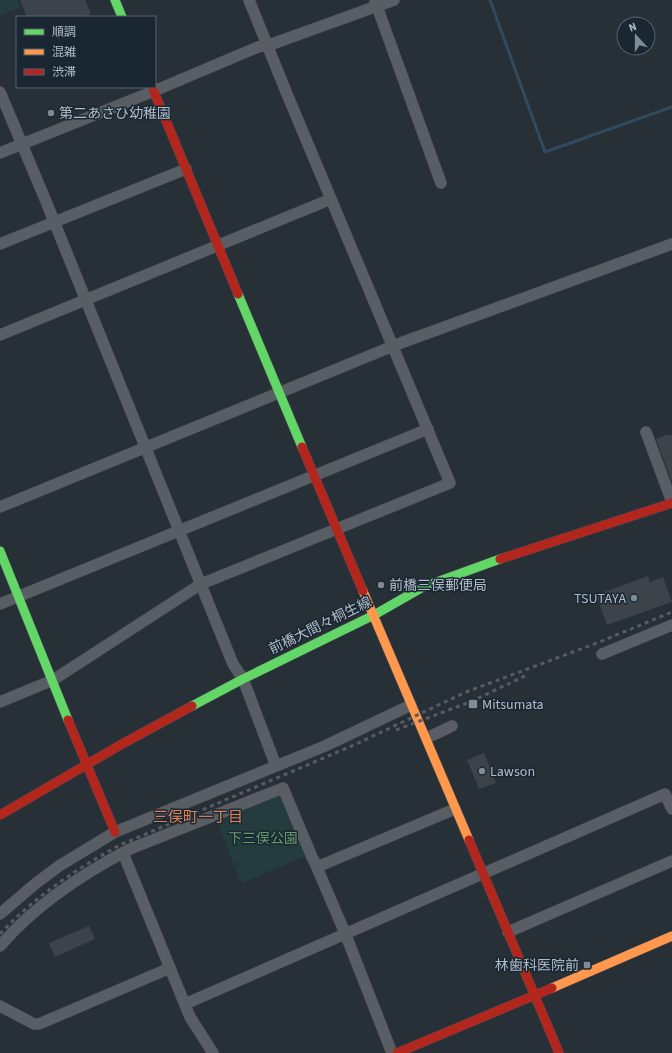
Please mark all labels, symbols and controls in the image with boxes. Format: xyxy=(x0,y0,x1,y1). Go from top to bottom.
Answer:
legend xyxy=(16,16,156,88)
north arrow xyxy=(616,16,656,56)
text: N xyxy=(626,19,639,35)
text: 順調 xyxy=(52,24,76,41)
text: 混雑 xyxy=(52,44,76,61)
text: 渋滞 xyxy=(52,64,76,81)
place label: 第二あさひ幼稚園 xyxy=(59,104,171,124)
marker: 第二あさひ幼稚園 xyxy=(46,108,56,118)
place label: 前橋三俣郵便局 xyxy=(389,576,487,596)
marker: 前橋三俣郵便局 xyxy=(376,580,386,590)
place label: TSUTAYA xyxy=(574,589,626,609)
street label: 前橋大間々桐生線 xyxy=(266,592,375,659)
marker: TSUTAYA xyxy=(629,593,639,603)
place label: Mitsumata xyxy=(482,695,544,715)
marker: Mitsumata xyxy=(467,698,479,710)
place label: Lawson xyxy=(490,762,535,782)
marker: Lawson xyxy=(477,766,487,776)
district label: 三俣町一丁目 xyxy=(153,807,243,828)
park label: 下三俣公園 xyxy=(228,829,298,849)
place label: 林歯科医院前 xyxy=(495,956,579,976)
marker: 林歯科医院前 xyxy=(582,960,592,970)

